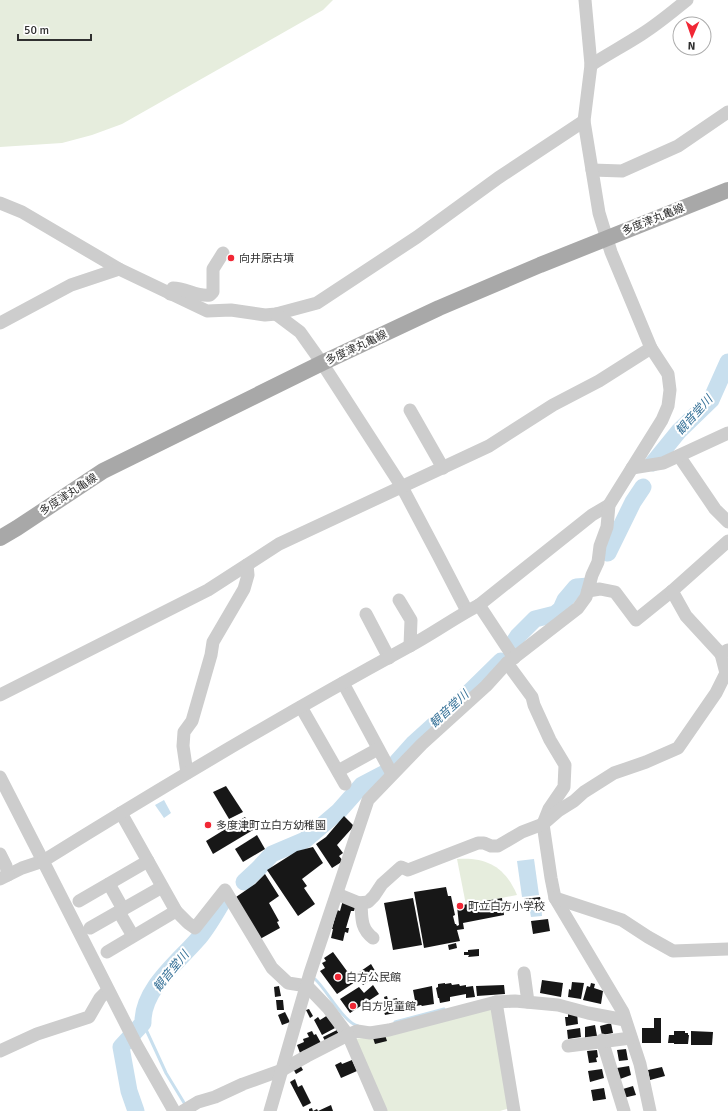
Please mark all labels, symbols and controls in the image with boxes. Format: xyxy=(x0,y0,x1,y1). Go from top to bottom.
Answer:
scale bar xyxy=(18,16,91,42)
north arrow xyxy=(672,16,712,56)
text: 50 m xyxy=(24,23,49,38)
text: N xyxy=(688,39,696,52)
street label: 多度津丸亀線 xyxy=(620,201,686,238)
place label: 向井原古墳 xyxy=(239,252,294,265)
marker: 向井原古墳 xyxy=(226,253,236,263)
street label: 多度津丸亀線 xyxy=(324,328,389,367)
water label: 観音堂川 xyxy=(673,391,717,438)
street label: 多度津丸亀線 xyxy=(37,471,99,518)
water label: 観音堂川 xyxy=(427,686,473,731)
place label: 多度津町立白方幼稚園 xyxy=(216,819,326,832)
marker: 多度津町立白方幼稚園 xyxy=(203,820,213,830)
place label: 町立白方小学校 xyxy=(468,900,545,913)
marker: 町立白方小学校 xyxy=(455,901,465,911)
water label: 観音堂川 xyxy=(150,946,194,995)
place label: 白方公民館 xyxy=(346,971,401,984)
marker: 白方公民館 xyxy=(333,972,343,982)
place label: 白方児童館 xyxy=(361,1000,416,1013)
marker: 白方児童館 xyxy=(348,1001,358,1011)

